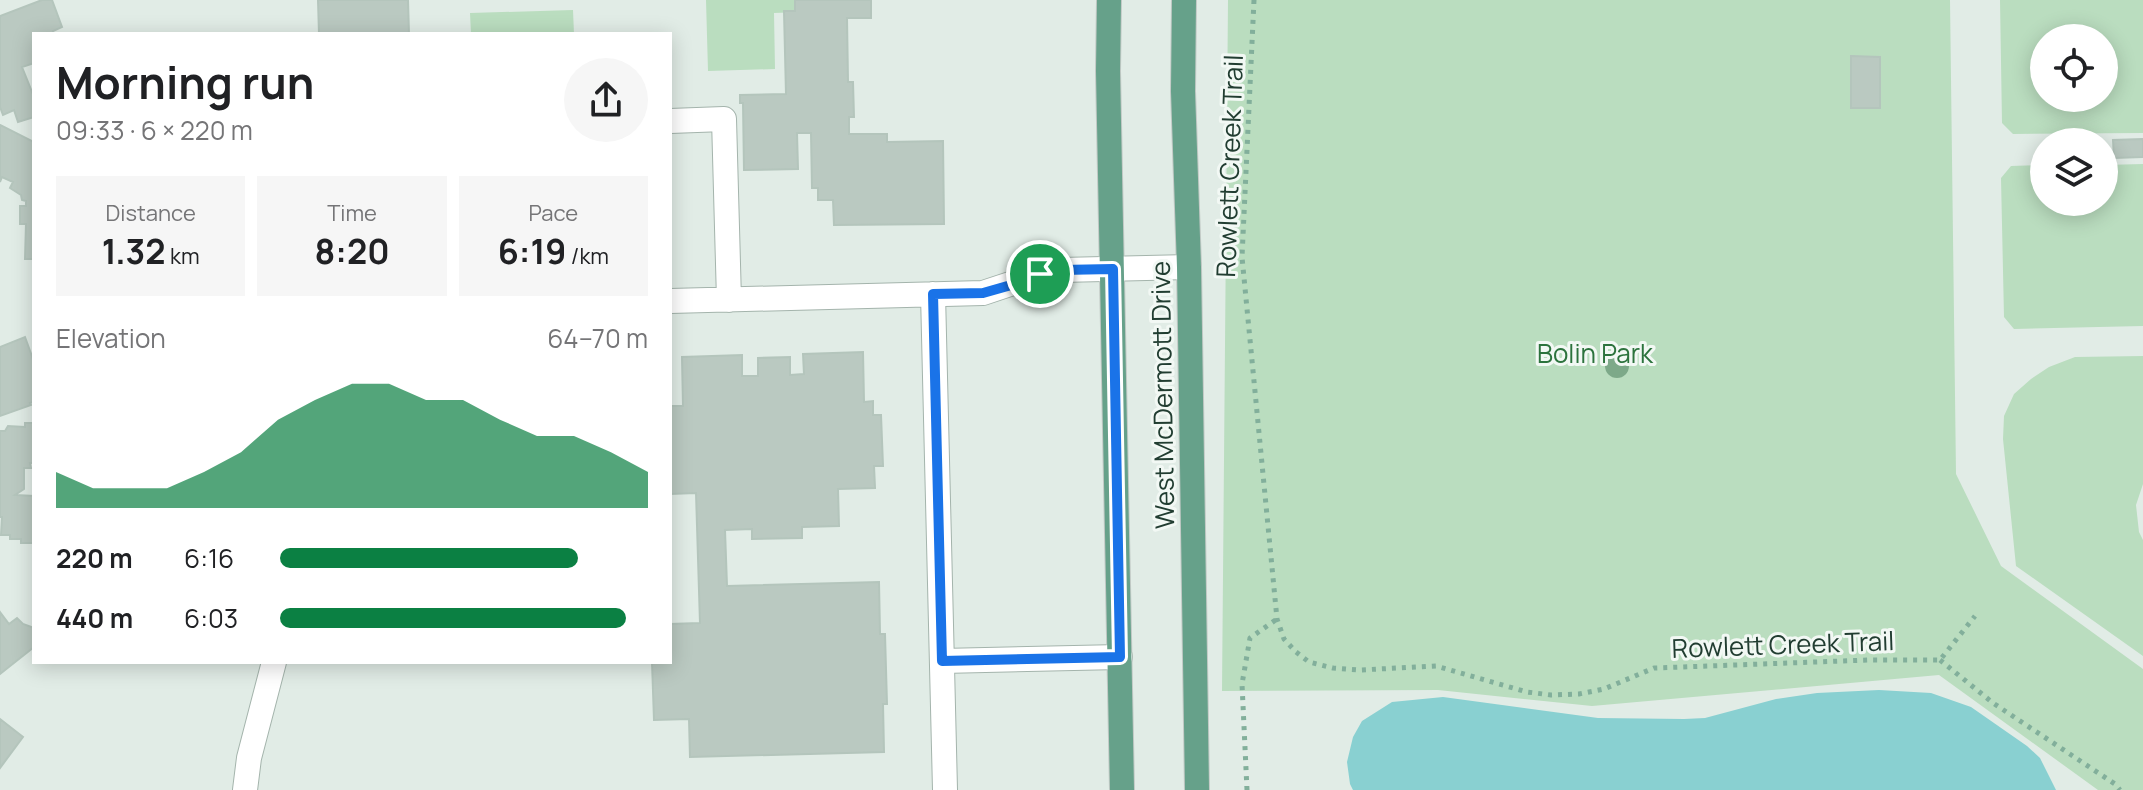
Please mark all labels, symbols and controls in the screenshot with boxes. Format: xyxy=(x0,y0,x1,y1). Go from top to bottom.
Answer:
map controls xyxy=(2030,24,2118,216)
button: locate xyxy=(2030,24,2118,112)
text: Morning run xyxy=(56,52,314,112)
street label: Rowlett Creek Trail xyxy=(1207,54,1251,278)
button: share xyxy=(564,58,648,142)
text: 09:33 · 6 × 220 m xyxy=(56,112,253,148)
button: layers xyxy=(2030,128,2118,216)
text: Distance xyxy=(106,198,196,228)
text: Time xyxy=(327,198,377,228)
text: Pace xyxy=(528,198,578,228)
text: 1.32 xyxy=(102,228,166,274)
text: 8:20 xyxy=(314,228,390,274)
text: 6:19 xyxy=(498,228,566,274)
pin xyxy=(1006,240,1074,308)
text: km xyxy=(166,241,200,271)
text: /km xyxy=(566,241,609,271)
icon: arrive xyxy=(1018,252,1062,296)
street label: West McDermott Drive xyxy=(1142,261,1182,529)
text: Elevation xyxy=(56,320,166,356)
text: 64–70 m xyxy=(547,320,648,356)
park label: Bolin Park xyxy=(1537,335,1654,371)
text: 220 m xyxy=(56,540,133,576)
text: 6:16 xyxy=(184,540,234,576)
text: 440 m xyxy=(56,600,133,636)
text: 6:03 xyxy=(184,600,238,636)
street label: Rowlett Creek Trail xyxy=(1671,622,1895,666)

